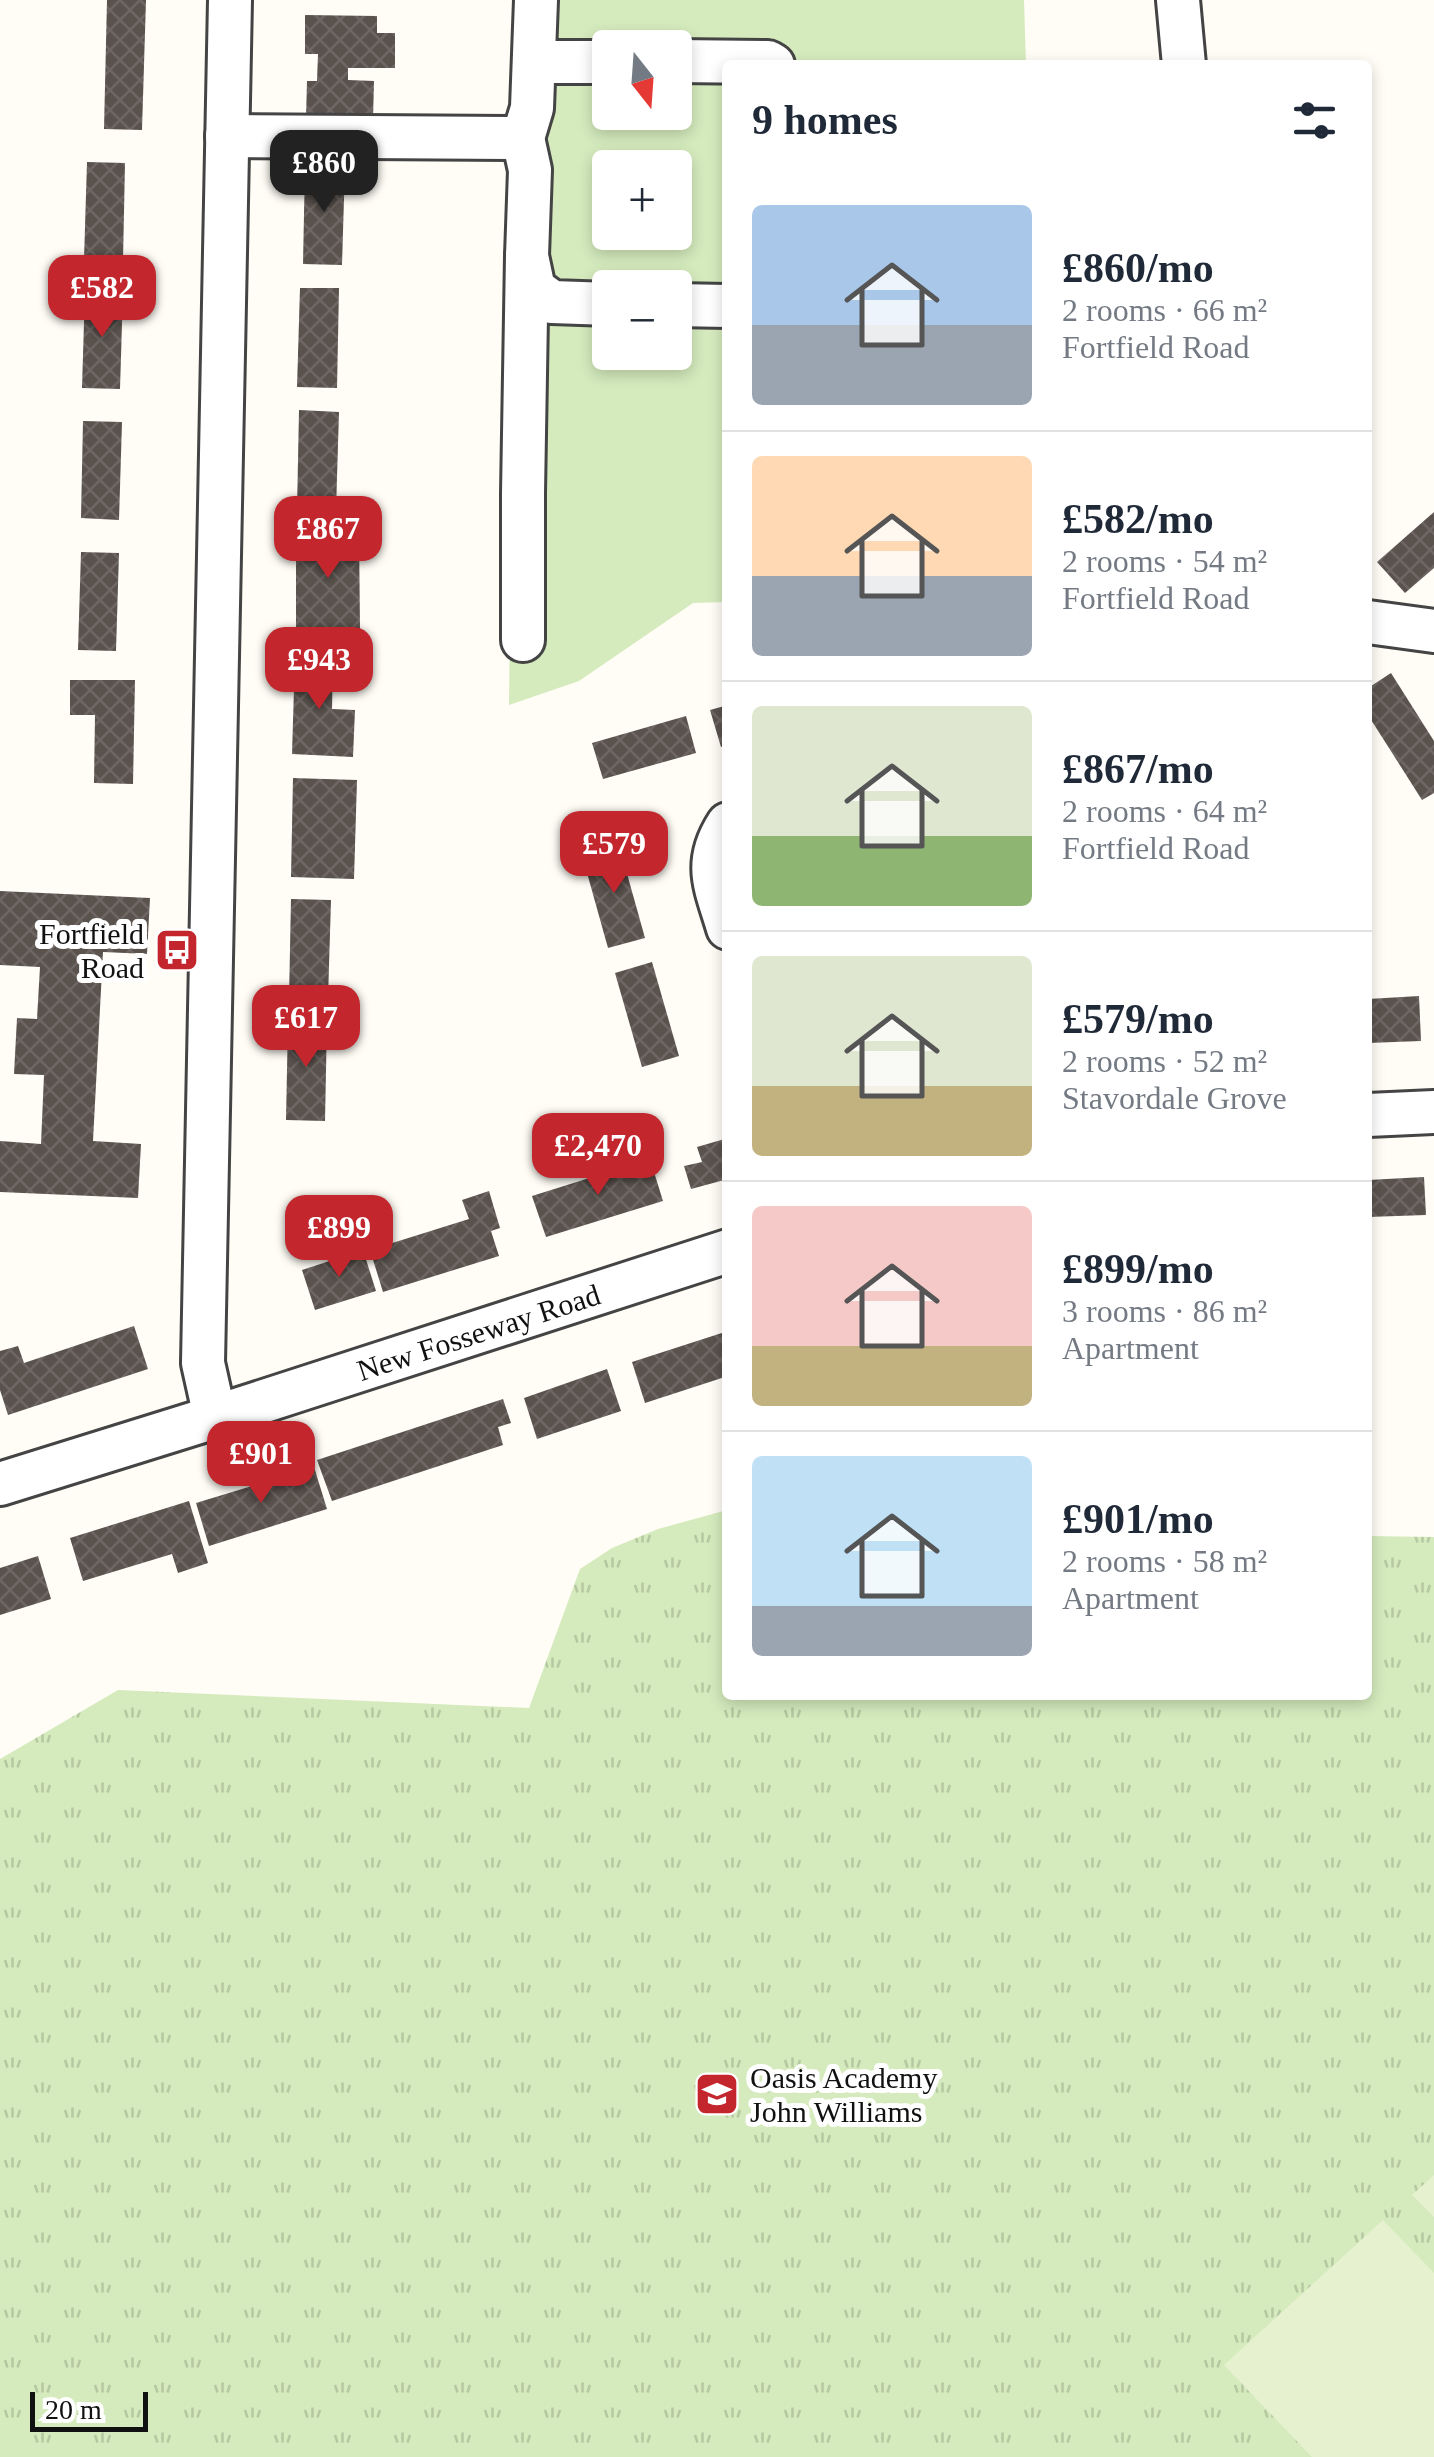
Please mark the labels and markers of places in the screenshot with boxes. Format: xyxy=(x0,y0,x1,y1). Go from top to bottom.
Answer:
pin: £860 xyxy=(265,130,383,215)
pin: £582 xyxy=(43,255,161,340)
pin: £867 xyxy=(269,496,387,581)
pin: £943 xyxy=(260,627,378,712)
pin: £579 xyxy=(555,811,673,896)
place label: Fortfield Road xyxy=(39,917,144,984)
bus stop icon: Fortfield Road xyxy=(154,927,200,973)
pin: £617 xyxy=(247,985,365,1070)
pin: £2,470 xyxy=(517,1113,679,1198)
pin: £899 xyxy=(280,1195,398,1280)
pin: £901 xyxy=(202,1421,320,1506)
place label: Oasis Academy John Williams xyxy=(750,2061,937,2128)
school or university icon: Oasis Academy John Williams xyxy=(694,2071,740,2117)

